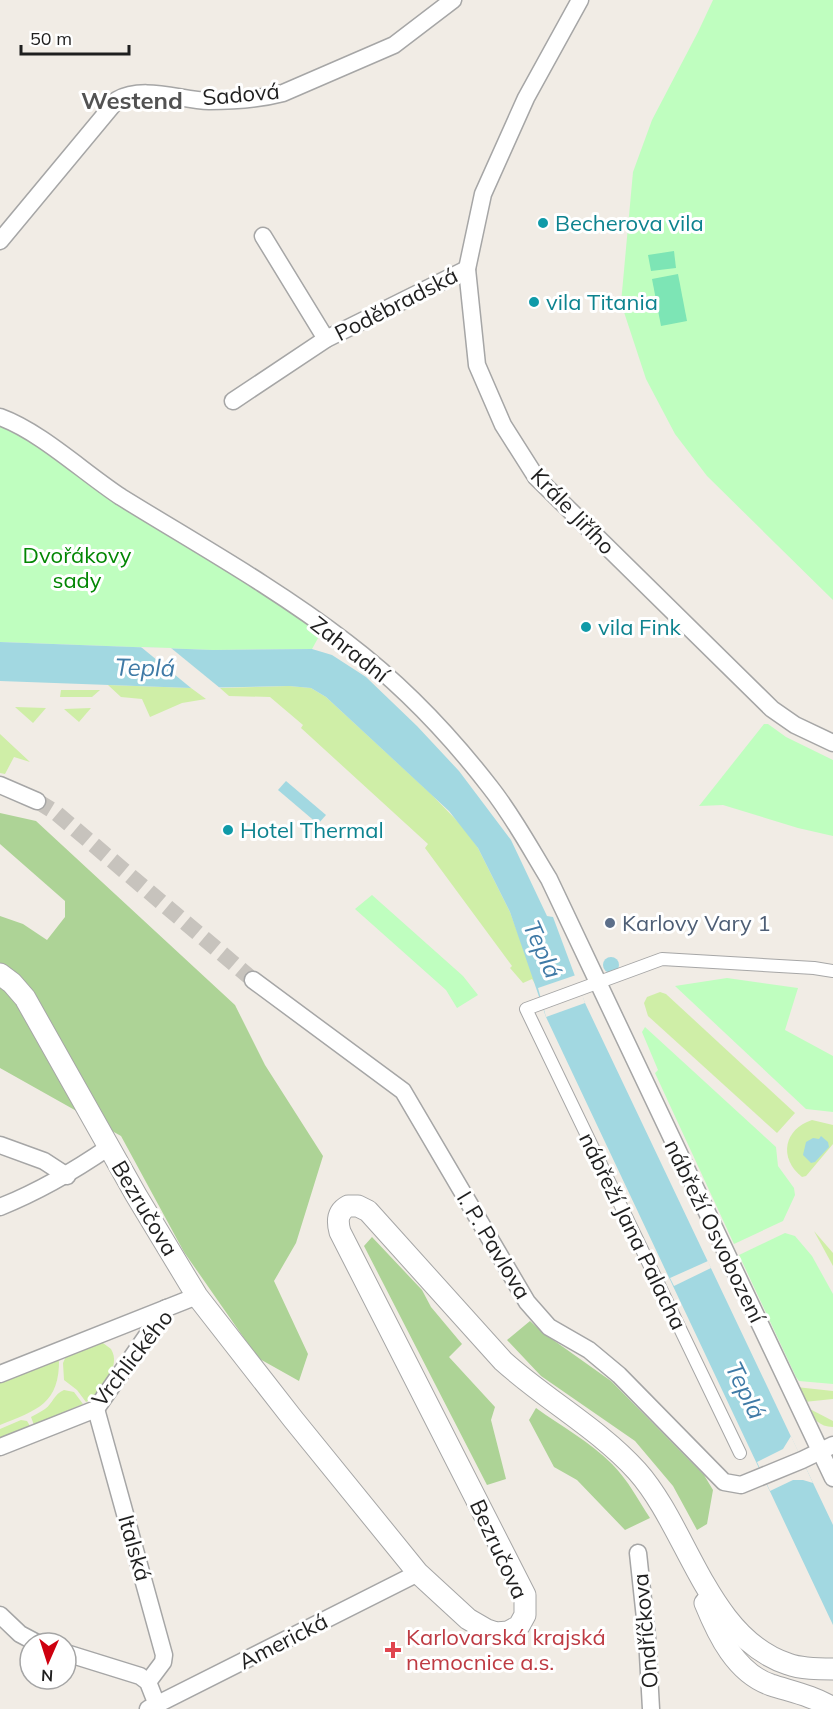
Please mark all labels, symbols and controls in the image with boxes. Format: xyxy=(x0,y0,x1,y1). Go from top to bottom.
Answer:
scale bar xyxy=(21,18,129,56)
text: 50 m xyxy=(30,27,72,50)
street label: Sadová xyxy=(201,77,281,111)
district label: Westend xyxy=(81,85,183,115)
place label: Becherova vila xyxy=(555,209,704,237)
marker: Becherova vila xyxy=(536,216,550,230)
street label: Poděbradská xyxy=(330,261,462,347)
place label: vila Titania xyxy=(546,288,658,316)
marker: vila Titania xyxy=(527,295,541,309)
street label: Krále Jiřího xyxy=(525,462,621,560)
park label: Dvořákovy sady xyxy=(23,541,132,594)
street label: Zahradní xyxy=(305,610,396,689)
place label: vila Fink xyxy=(598,613,682,641)
marker: vila Fink xyxy=(579,620,593,634)
water label: Teplá xyxy=(115,651,175,683)
place label: Hotel Thermal xyxy=(240,816,384,844)
marker: Hotel Thermal xyxy=(221,823,235,837)
place label: Karlovy Vary 1 xyxy=(622,909,771,937)
water label: Teplá xyxy=(517,915,569,983)
marker: Karlovy Vary 1 xyxy=(603,916,617,930)
street label: nábřeží Jana Palacha xyxy=(573,1128,693,1334)
street label: nábřeží Osvobození xyxy=(659,1135,772,1329)
street label: Bezručova xyxy=(106,1155,184,1261)
street label: I. P. Pavlova xyxy=(451,1186,537,1304)
street label: Vrchlického xyxy=(85,1304,179,1412)
water label: Teplá xyxy=(719,1356,773,1424)
street label: Bezručova xyxy=(464,1495,534,1603)
street label: Italská xyxy=(112,1512,158,1584)
street label: Ondříčkova xyxy=(626,1572,664,1690)
street label: Americká xyxy=(234,1607,332,1675)
place label: Karlovarská krajská nemocnice a.s. xyxy=(406,1623,606,1676)
north arrow xyxy=(18,1631,78,1691)
marker: Karlovarská krajská nemocnice a.s. xyxy=(384,1641,402,1659)
text: N xyxy=(41,1666,54,1686)

